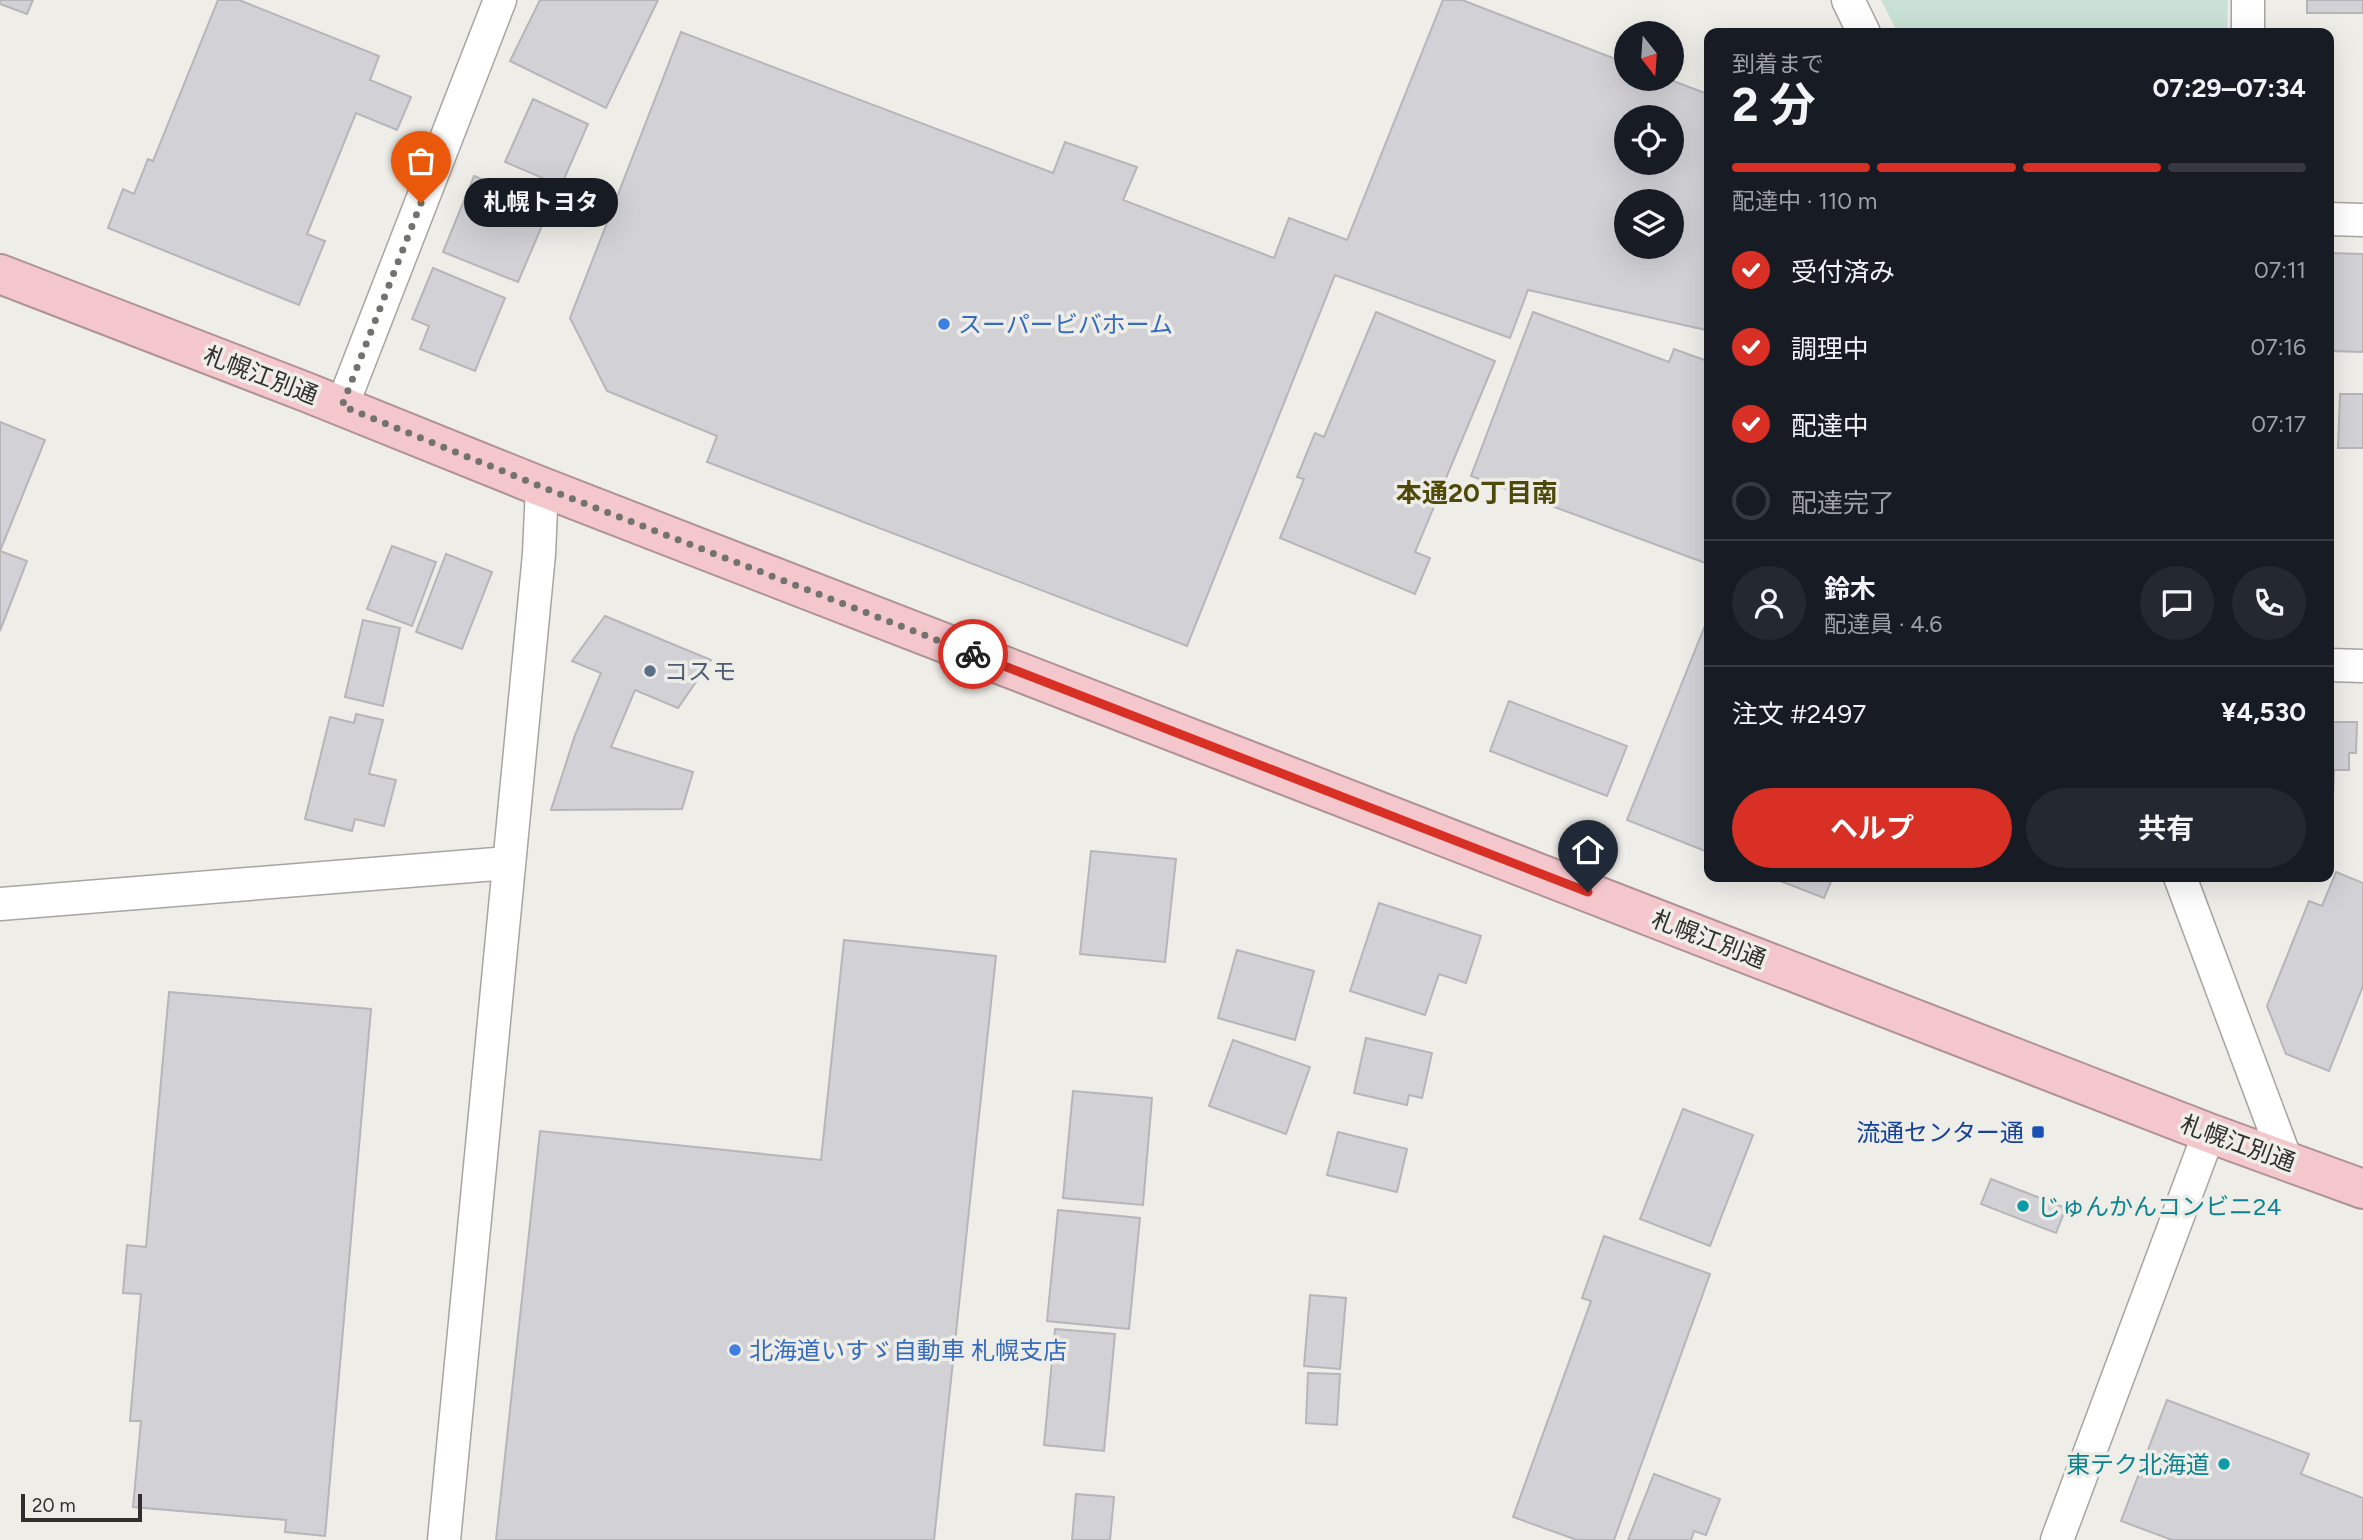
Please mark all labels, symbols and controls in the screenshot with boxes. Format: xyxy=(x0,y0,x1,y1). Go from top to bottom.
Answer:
north arrow xyxy=(1614,21,1684,91)
map controls xyxy=(1614,21,1684,259)
text: 到着まで xyxy=(1732,50,1824,78)
text: 07:29–07:34 xyxy=(2152,72,2306,104)
text: 2 分 xyxy=(1732,77,1816,133)
button: locate xyxy=(1614,105,1684,175)
pin xyxy=(391,131,451,203)
icon: bag xyxy=(402,142,440,180)
callout: 札幌トヨタ xyxy=(463,178,617,228)
text: 配達中 · 110 m xyxy=(1732,187,1877,215)
text: 札幌トヨタ xyxy=(484,188,599,216)
button: layers xyxy=(1614,189,1684,259)
icon: check xyxy=(1732,251,1770,289)
text: 受付済み xyxy=(1791,256,1895,288)
text: 07:11 xyxy=(2254,256,2306,284)
place label: スーパービバホーム xyxy=(958,310,1173,339)
marker: スーパービバホーム xyxy=(936,316,952,332)
icon: check xyxy=(1732,328,1770,366)
text: 調理中 xyxy=(1791,333,1869,365)
text: 07:16 xyxy=(2251,333,2306,361)
street label: 札幌江別通 xyxy=(200,340,322,410)
icon: check xyxy=(1732,405,1770,443)
text: 配達中 xyxy=(1791,410,1869,442)
text: 07:17 xyxy=(2251,410,2306,438)
district label: 本通20丁目南 xyxy=(1396,477,1558,509)
text: 配達完了 xyxy=(1791,487,1895,519)
button: person xyxy=(1732,566,1806,640)
button: chat xyxy=(2140,566,2214,640)
button: phone xyxy=(2232,566,2306,640)
text: 鈴木 xyxy=(1824,573,1876,605)
text: 配達員 · 4.6 xyxy=(1824,610,1942,638)
courier xyxy=(938,619,1008,689)
icon: bike xyxy=(954,635,992,673)
place label: コスモ xyxy=(664,657,736,686)
marker: コスモ xyxy=(642,663,658,679)
text: ¥4,530 xyxy=(2221,696,2306,728)
text: 注文 #2497 xyxy=(1732,698,1866,730)
button: ヘルプ xyxy=(1732,788,2012,868)
button: 共有 xyxy=(2026,788,2306,868)
pin xyxy=(1558,820,1618,892)
icon: home xyxy=(1569,831,1607,869)
street label: 札幌江別通 xyxy=(1648,904,1770,974)
street label: 札幌江別通 xyxy=(2177,1109,2299,1177)
place label: 流通センター通 xyxy=(1856,1118,2024,1147)
marker: 流通センター通 xyxy=(2030,1124,2046,1140)
place label: じゅんかんコンビニ24 xyxy=(2037,1192,2281,1221)
marker: じゅんかんコンビニ24 xyxy=(2015,1198,2031,1214)
place label: 北海道いすゞ自動車 札幌支店 xyxy=(749,1336,1067,1365)
marker: 北海道いすゞ自動車 札幌支店 xyxy=(727,1342,743,1358)
place label: 東テク北海道 xyxy=(2066,1450,2210,1479)
marker: 東テク北海道 xyxy=(2216,1456,2232,1472)
scale bar xyxy=(21,1491,142,1523)
text: 20 m xyxy=(32,1494,76,1517)

